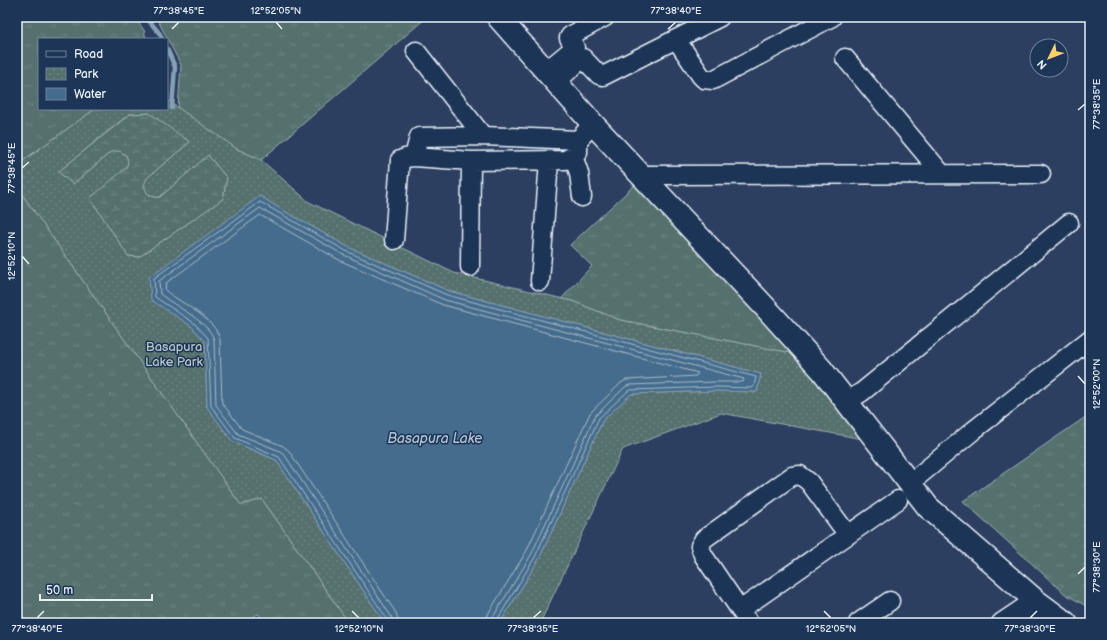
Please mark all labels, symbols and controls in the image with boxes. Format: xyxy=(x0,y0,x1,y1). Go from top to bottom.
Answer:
text: 77°38'45"E xyxy=(154,5,205,17)
text: 12°52'05"N xyxy=(251,5,301,17)
text: 77°38'40"E xyxy=(651,5,702,17)
legend xyxy=(38,38,168,110)
north arrow xyxy=(1029,38,1069,78)
text: Road xyxy=(74,47,103,62)
text: N xyxy=(1034,57,1050,72)
text: Park xyxy=(74,67,98,82)
text: 77°38'35"E xyxy=(1091,78,1103,129)
text: Water xyxy=(74,87,106,102)
text: 77°38'45"E xyxy=(6,142,18,193)
text: 12°52'10"N xyxy=(6,232,18,280)
park label: Basapura Lake Park xyxy=(145,339,204,370)
text: 12°52'00"N xyxy=(1091,359,1103,409)
water label: Basapura Lake xyxy=(388,430,482,447)
text: 77°38'30"E xyxy=(1091,541,1103,593)
scale bar xyxy=(40,576,152,602)
text: 50 m xyxy=(46,583,73,598)
text: 77°38'40"E xyxy=(12,623,63,635)
text: 12°52'10"N xyxy=(335,623,383,635)
text: 77°38'35"E xyxy=(508,623,559,635)
text: 12°52'05"N xyxy=(806,623,856,635)
text: 77°38'30"E xyxy=(1005,623,1056,635)

